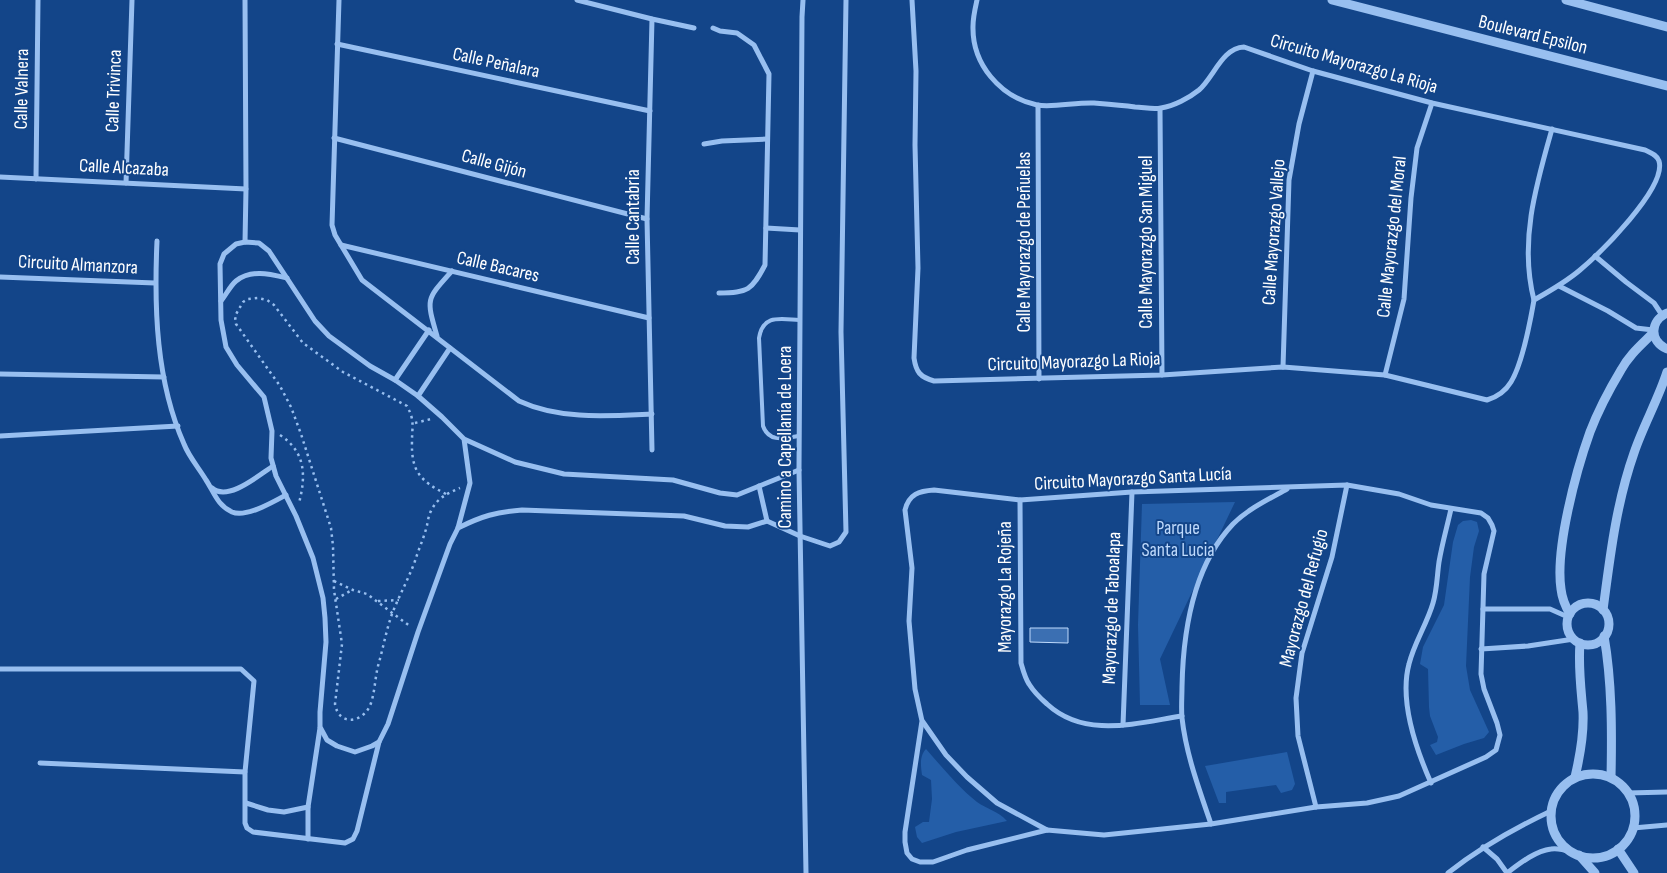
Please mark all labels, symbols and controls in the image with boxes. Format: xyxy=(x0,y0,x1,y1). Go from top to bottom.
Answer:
street label: Boulevard Epsilon xyxy=(1476,10,1590,60)
street label: Circuito Mayorazgo La Rioja xyxy=(1268,29,1440,99)
street label: Calle Peñalara xyxy=(450,43,542,83)
street label: Calle Valnera xyxy=(10,48,34,130)
street label: Calle Trivinca xyxy=(101,49,127,133)
street label: Calle Gijón xyxy=(459,144,529,184)
street label: Calle Mayorazgo de Peñuelas xyxy=(1013,151,1036,332)
street label: Calle Alcazaba xyxy=(79,154,169,182)
street label: Calle Mayorazgo San Miguel xyxy=(1135,155,1158,329)
street label: Calle Mayorazgo del Moral xyxy=(1372,155,1412,319)
street label: Calle Mayorazgo Vallejo xyxy=(1257,158,1291,306)
street label: Calle Cantabria xyxy=(622,169,645,265)
street label: Calle Bacares xyxy=(454,246,542,288)
street label: Circuito Almanzora xyxy=(17,250,139,280)
street label: Camino a Capellanía de Loera xyxy=(774,346,797,528)
street label: Circuito Mayorazgo La Rioja xyxy=(987,347,1161,377)
street label: Circuito Mayorazgo Santa Lucía xyxy=(1034,462,1232,496)
park label: Parque Santa Lucia xyxy=(1141,517,1215,562)
street label: Mayorazgo La Rojeña xyxy=(994,521,1017,653)
street label: Mayorazgo del Refugio xyxy=(1275,526,1333,670)
street label: Mayorazgo de Taboalapa xyxy=(1098,531,1126,685)

